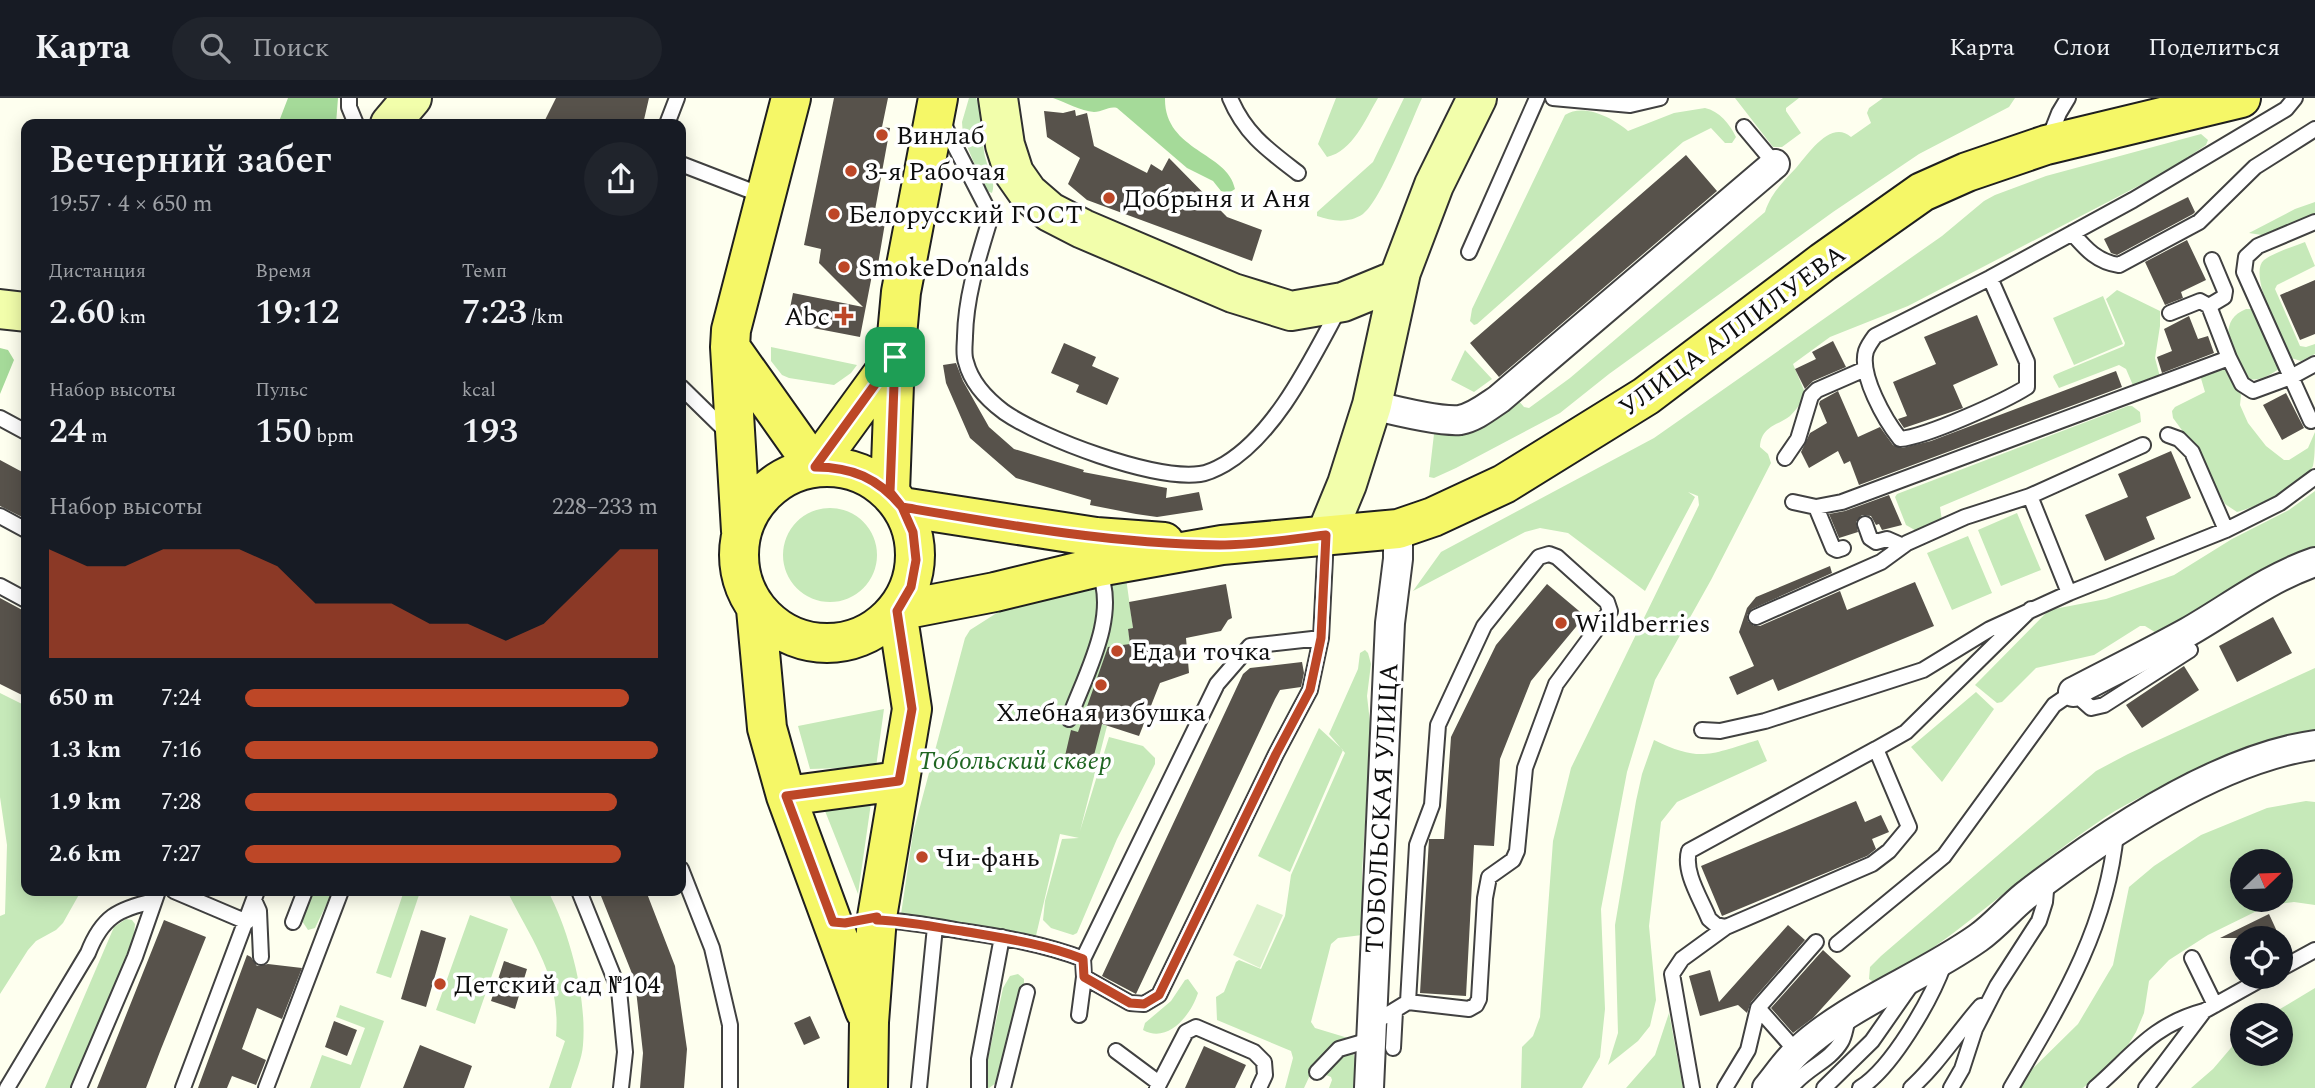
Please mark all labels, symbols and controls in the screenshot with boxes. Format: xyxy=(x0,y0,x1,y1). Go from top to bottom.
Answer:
search box xyxy=(172,17,662,80)
text: Карта xyxy=(35,23,130,73)
text: Поиск xyxy=(252,28,329,68)
icon: search xyxy=(196,29,234,67)
text: Карта xyxy=(1949,30,2015,66)
text: Слои xyxy=(2053,30,2110,66)
text: Поделиться xyxy=(2148,30,2280,66)
place label: Винлаб xyxy=(896,116,985,156)
marker: Винлаб xyxy=(874,127,890,143)
text: Вечерний забег xyxy=(49,132,331,190)
button: share xyxy=(584,142,658,216)
place label: 3-я Рабочая xyxy=(865,152,1006,192)
marker: 3-я Рабочая xyxy=(843,163,859,179)
place label: Добрыня и Аня xyxy=(1123,179,1311,219)
text: 19:57 · 4 × 650 m xyxy=(49,187,213,222)
marker: Добрыня и Аня xyxy=(1101,190,1117,206)
place label: Белорусский ГОСТ xyxy=(848,195,1083,235)
marker: Белорусский ГОСТ xyxy=(826,206,842,222)
street label: УЛИЦА АЛЛИЛУЕВА xyxy=(1611,235,1855,427)
place label: SmokeDonalds xyxy=(858,248,1030,288)
text: Дистанция xyxy=(49,257,146,286)
text: Время xyxy=(255,257,311,286)
text: Темп xyxy=(462,257,507,286)
marker: SmokeDonalds xyxy=(836,259,852,275)
text: 2.60 xyxy=(49,286,114,339)
text: 19:12 xyxy=(255,286,340,339)
text: 7:23 xyxy=(462,286,527,339)
place label: Abc xyxy=(784,297,830,337)
text: km xyxy=(114,303,146,332)
text: /km xyxy=(527,303,564,332)
marker: Abc xyxy=(836,308,852,324)
pin xyxy=(865,327,925,387)
icon: arrive xyxy=(876,338,914,376)
text: Набор высоты xyxy=(49,376,176,405)
text: Пульс xyxy=(255,376,308,405)
text: kcal xyxy=(462,376,496,405)
text: 24 xyxy=(49,405,87,458)
text: 150 xyxy=(255,405,312,458)
text: 193 xyxy=(462,405,518,458)
text: m xyxy=(87,422,108,451)
text: bpm xyxy=(312,422,354,451)
text: Набор высоты xyxy=(49,490,203,525)
text: 228–233 m xyxy=(552,490,658,525)
place label: Wildberries xyxy=(1575,604,1710,644)
marker: Wildberries xyxy=(1553,615,1569,631)
place label: Еда и точка xyxy=(1131,632,1271,672)
marker: Еда и точка xyxy=(1109,643,1125,659)
street label: ТОБОЛЬСКАЯ УЛИЦА xyxy=(1354,662,1410,954)
marker: Хлебная избушка xyxy=(1093,677,1109,693)
text: 650 m xyxy=(49,681,114,716)
text: 7:24 xyxy=(161,681,201,716)
place label: Хлебная избушка xyxy=(996,693,1206,733)
text: 1.3 km xyxy=(49,733,121,768)
text: 7:16 xyxy=(161,733,201,768)
park label: Тобольский сквер xyxy=(918,741,1112,781)
text: 1.9 km xyxy=(49,785,121,820)
text: 7:28 xyxy=(161,785,201,820)
text: 2.6 km xyxy=(49,837,121,872)
text: 7:27 xyxy=(161,837,201,872)
place label: Чи-фань xyxy=(936,838,1039,878)
marker: Чи-фань xyxy=(914,849,930,865)
north arrow xyxy=(2230,849,2292,912)
map controls xyxy=(2230,849,2293,1066)
button: locate xyxy=(2230,926,2293,989)
place label: Детский сад №104 xyxy=(454,965,661,1005)
marker: Детский сад №104 xyxy=(432,976,448,992)
button: layers xyxy=(2230,1003,2293,1066)

